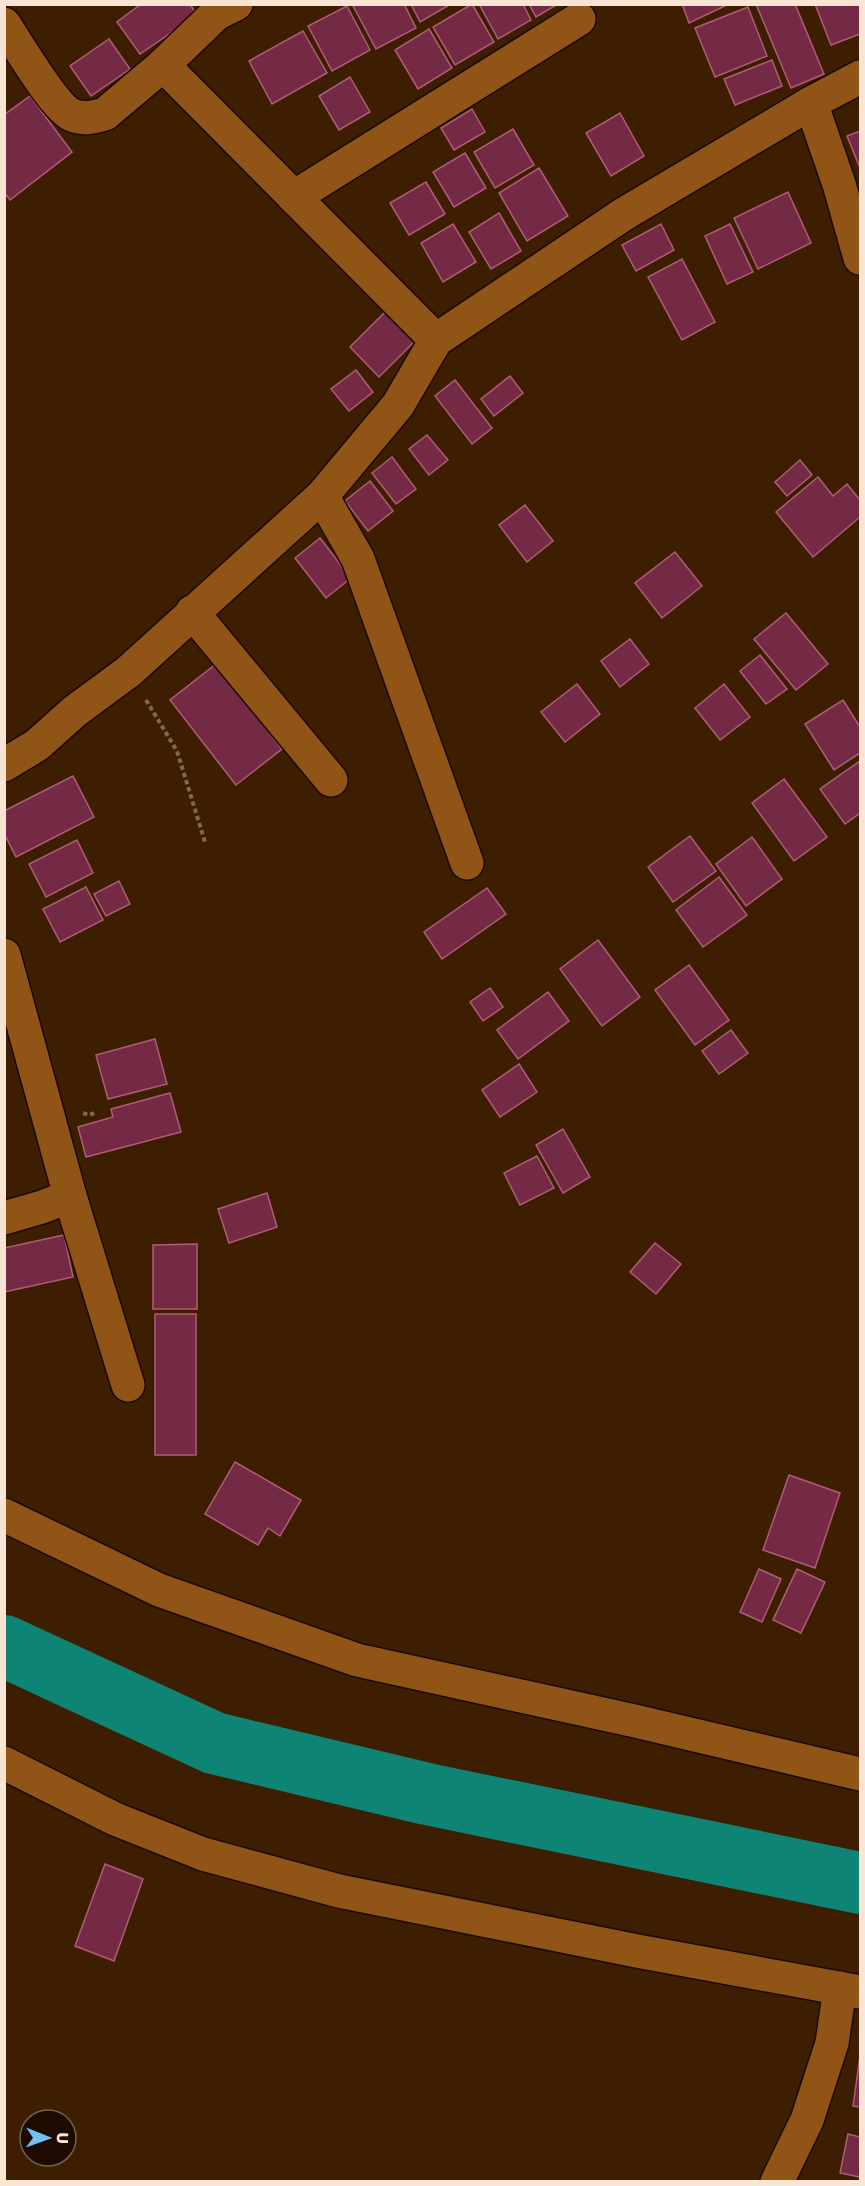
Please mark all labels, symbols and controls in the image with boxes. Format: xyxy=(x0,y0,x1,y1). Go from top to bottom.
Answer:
north arrow xyxy=(18,2108,78,2168)
text: U xyxy=(53,2132,72,2144)

